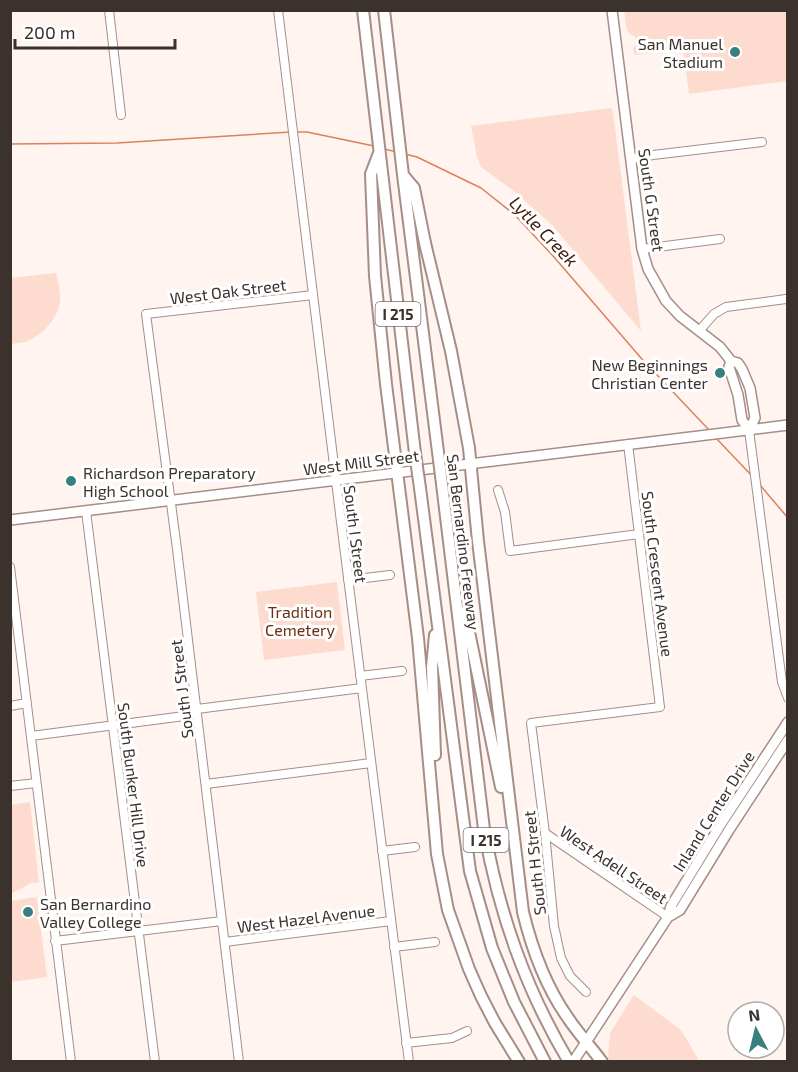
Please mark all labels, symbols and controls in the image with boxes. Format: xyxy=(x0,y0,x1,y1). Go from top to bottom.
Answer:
scale bar xyxy=(15,12,176,50)
text: 200 m xyxy=(24,21,76,43)
place label: San Manuel Stadium xyxy=(638,34,723,71)
marker: San Manuel Stadium xyxy=(728,45,742,59)
street label: South G Street xyxy=(635,147,669,253)
water label: Lytle Creek xyxy=(505,191,583,271)
street label: West Oak Street xyxy=(169,274,287,308)
road number: I 215 xyxy=(376,302,420,326)
place label: New Beginnings Christian Center xyxy=(591,355,709,392)
marker: New Beginnings Christian Center xyxy=(713,366,727,380)
street label: West Mill Street xyxy=(302,445,420,479)
street label: San Bernardino Freeway xyxy=(444,453,484,632)
place label: Richardson Preparatory High School xyxy=(83,463,256,500)
marker: Richardson Preparatory High School xyxy=(64,474,78,488)
street label: South I Street xyxy=(341,484,371,584)
street label: South Crescent Avenue xyxy=(638,490,678,658)
park label: Tradition Cemetery xyxy=(265,602,335,639)
street label: South J Street xyxy=(166,639,196,739)
street label: South Bunker Hill Drive xyxy=(114,701,154,869)
street label: Inland Center Drive xyxy=(668,747,758,875)
street label: South H Street xyxy=(519,810,549,916)
street label: West Adell Street xyxy=(557,821,671,907)
road number: I 215 xyxy=(464,828,508,852)
place label: San Bernardino Valley College xyxy=(40,894,151,931)
street label: West Hazel Avenue xyxy=(236,900,376,936)
marker: San Bernardino Valley College xyxy=(21,905,35,919)
north arrow xyxy=(726,1000,786,1060)
text: N xyxy=(747,1004,761,1025)

